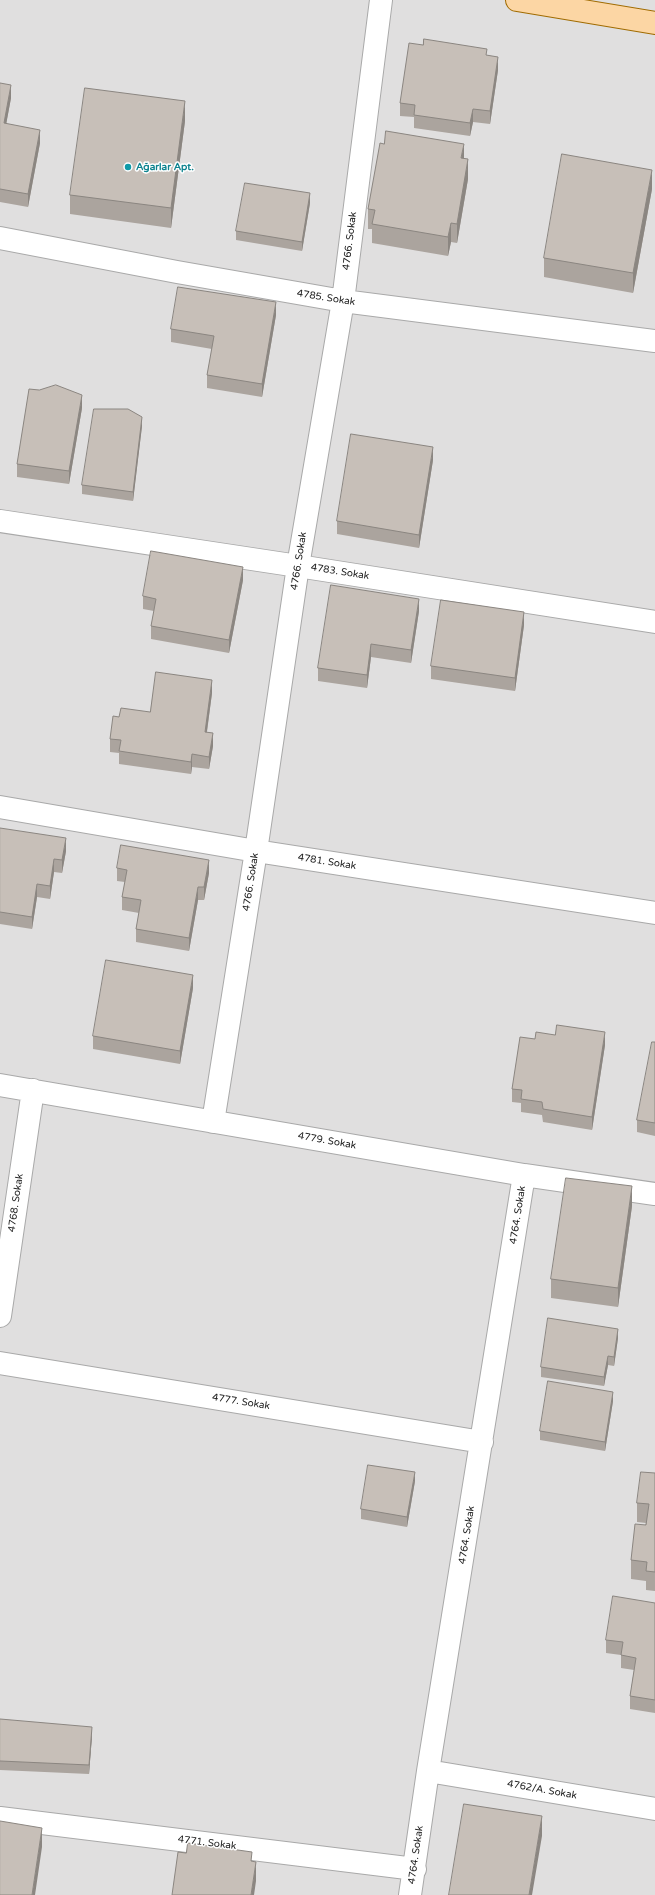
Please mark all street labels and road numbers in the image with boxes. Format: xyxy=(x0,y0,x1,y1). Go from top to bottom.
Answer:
street label: 4766. Sokak xyxy=(340,211,360,271)
street label: 4785. Sokak xyxy=(296,287,356,309)
street label: 4766. Sokak xyxy=(288,531,310,591)
street label: 4783. Sokak xyxy=(310,561,370,583)
street label: 4781. Sokak xyxy=(297,851,357,873)
street label: 4766. Sokak xyxy=(240,852,262,912)
street label: 4779. Sokak xyxy=(297,1130,357,1152)
street label: 4768. Sokak xyxy=(6,1173,26,1233)
street label: 4764. Sokak xyxy=(507,1185,529,1245)
street label: 4777. Sokak xyxy=(211,1391,271,1413)
street label: 4764. Sokak xyxy=(456,1505,478,1565)
street label: 4762/A. Sokak xyxy=(506,1778,578,1802)
street label: 4764. Sokak xyxy=(406,1825,426,1885)
street label: 4771. Sokak xyxy=(177,1833,237,1853)

